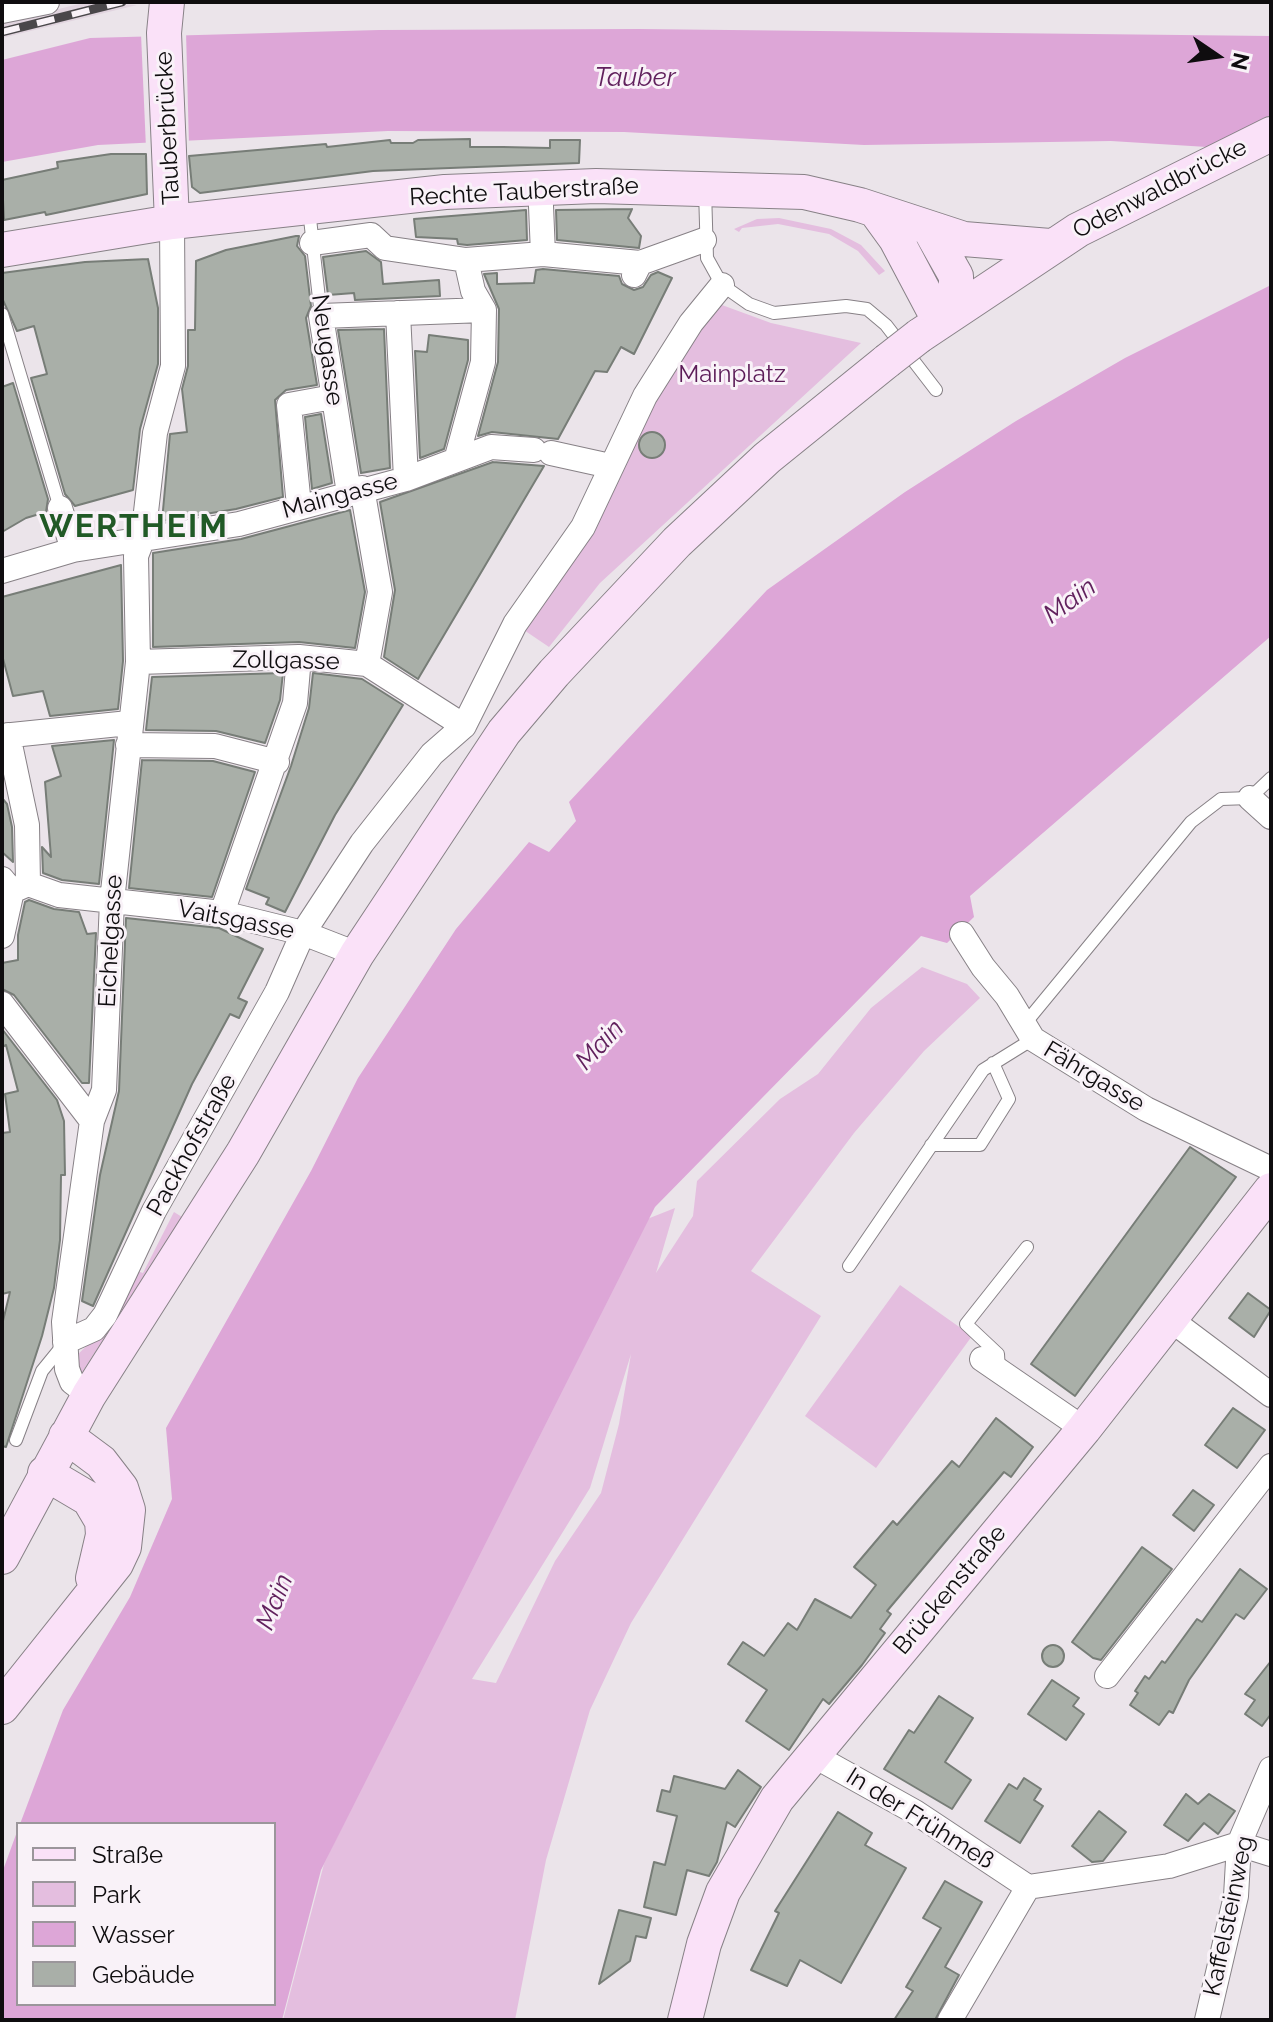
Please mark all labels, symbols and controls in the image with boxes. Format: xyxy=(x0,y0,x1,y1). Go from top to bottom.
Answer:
north arrow xyxy=(1177,16,1257,96)
text: N xyxy=(1226,50,1255,72)
street label: Tauberbrücke xyxy=(150,51,186,205)
water label: Tauber xyxy=(594,62,676,94)
street label: Odenwaldbrücke xyxy=(1068,133,1252,245)
street label: Rechte Tauberstraße xyxy=(409,172,639,212)
street label: Neugasse xyxy=(305,293,349,407)
park label: Mainplatz xyxy=(678,361,786,389)
street label: Maingasse xyxy=(279,467,401,525)
district label: WERTHEIM xyxy=(39,508,229,546)
water label: Main xyxy=(1038,572,1102,630)
street label: Zollgasse xyxy=(232,646,340,676)
street label: Eichelgasse xyxy=(93,874,129,1008)
street label: Vaitsgasse xyxy=(175,895,297,945)
water label: Main xyxy=(569,1013,631,1077)
street label: Fährgasse xyxy=(1038,1036,1150,1118)
street label: Packhofstraße xyxy=(141,1069,243,1221)
street label: Brückenstraße xyxy=(887,1519,1013,1661)
water label: Main xyxy=(250,1570,300,1634)
street label: In der Frühmeß xyxy=(841,1762,999,1876)
legend xyxy=(16,1822,276,2006)
street label: Kaffelsteinweg xyxy=(1198,1833,1260,1999)
text: Straße xyxy=(92,1840,163,1869)
text: Park xyxy=(92,1880,141,1909)
text: Wasser xyxy=(92,1920,175,1949)
text: Gebäude xyxy=(92,1960,194,1989)

